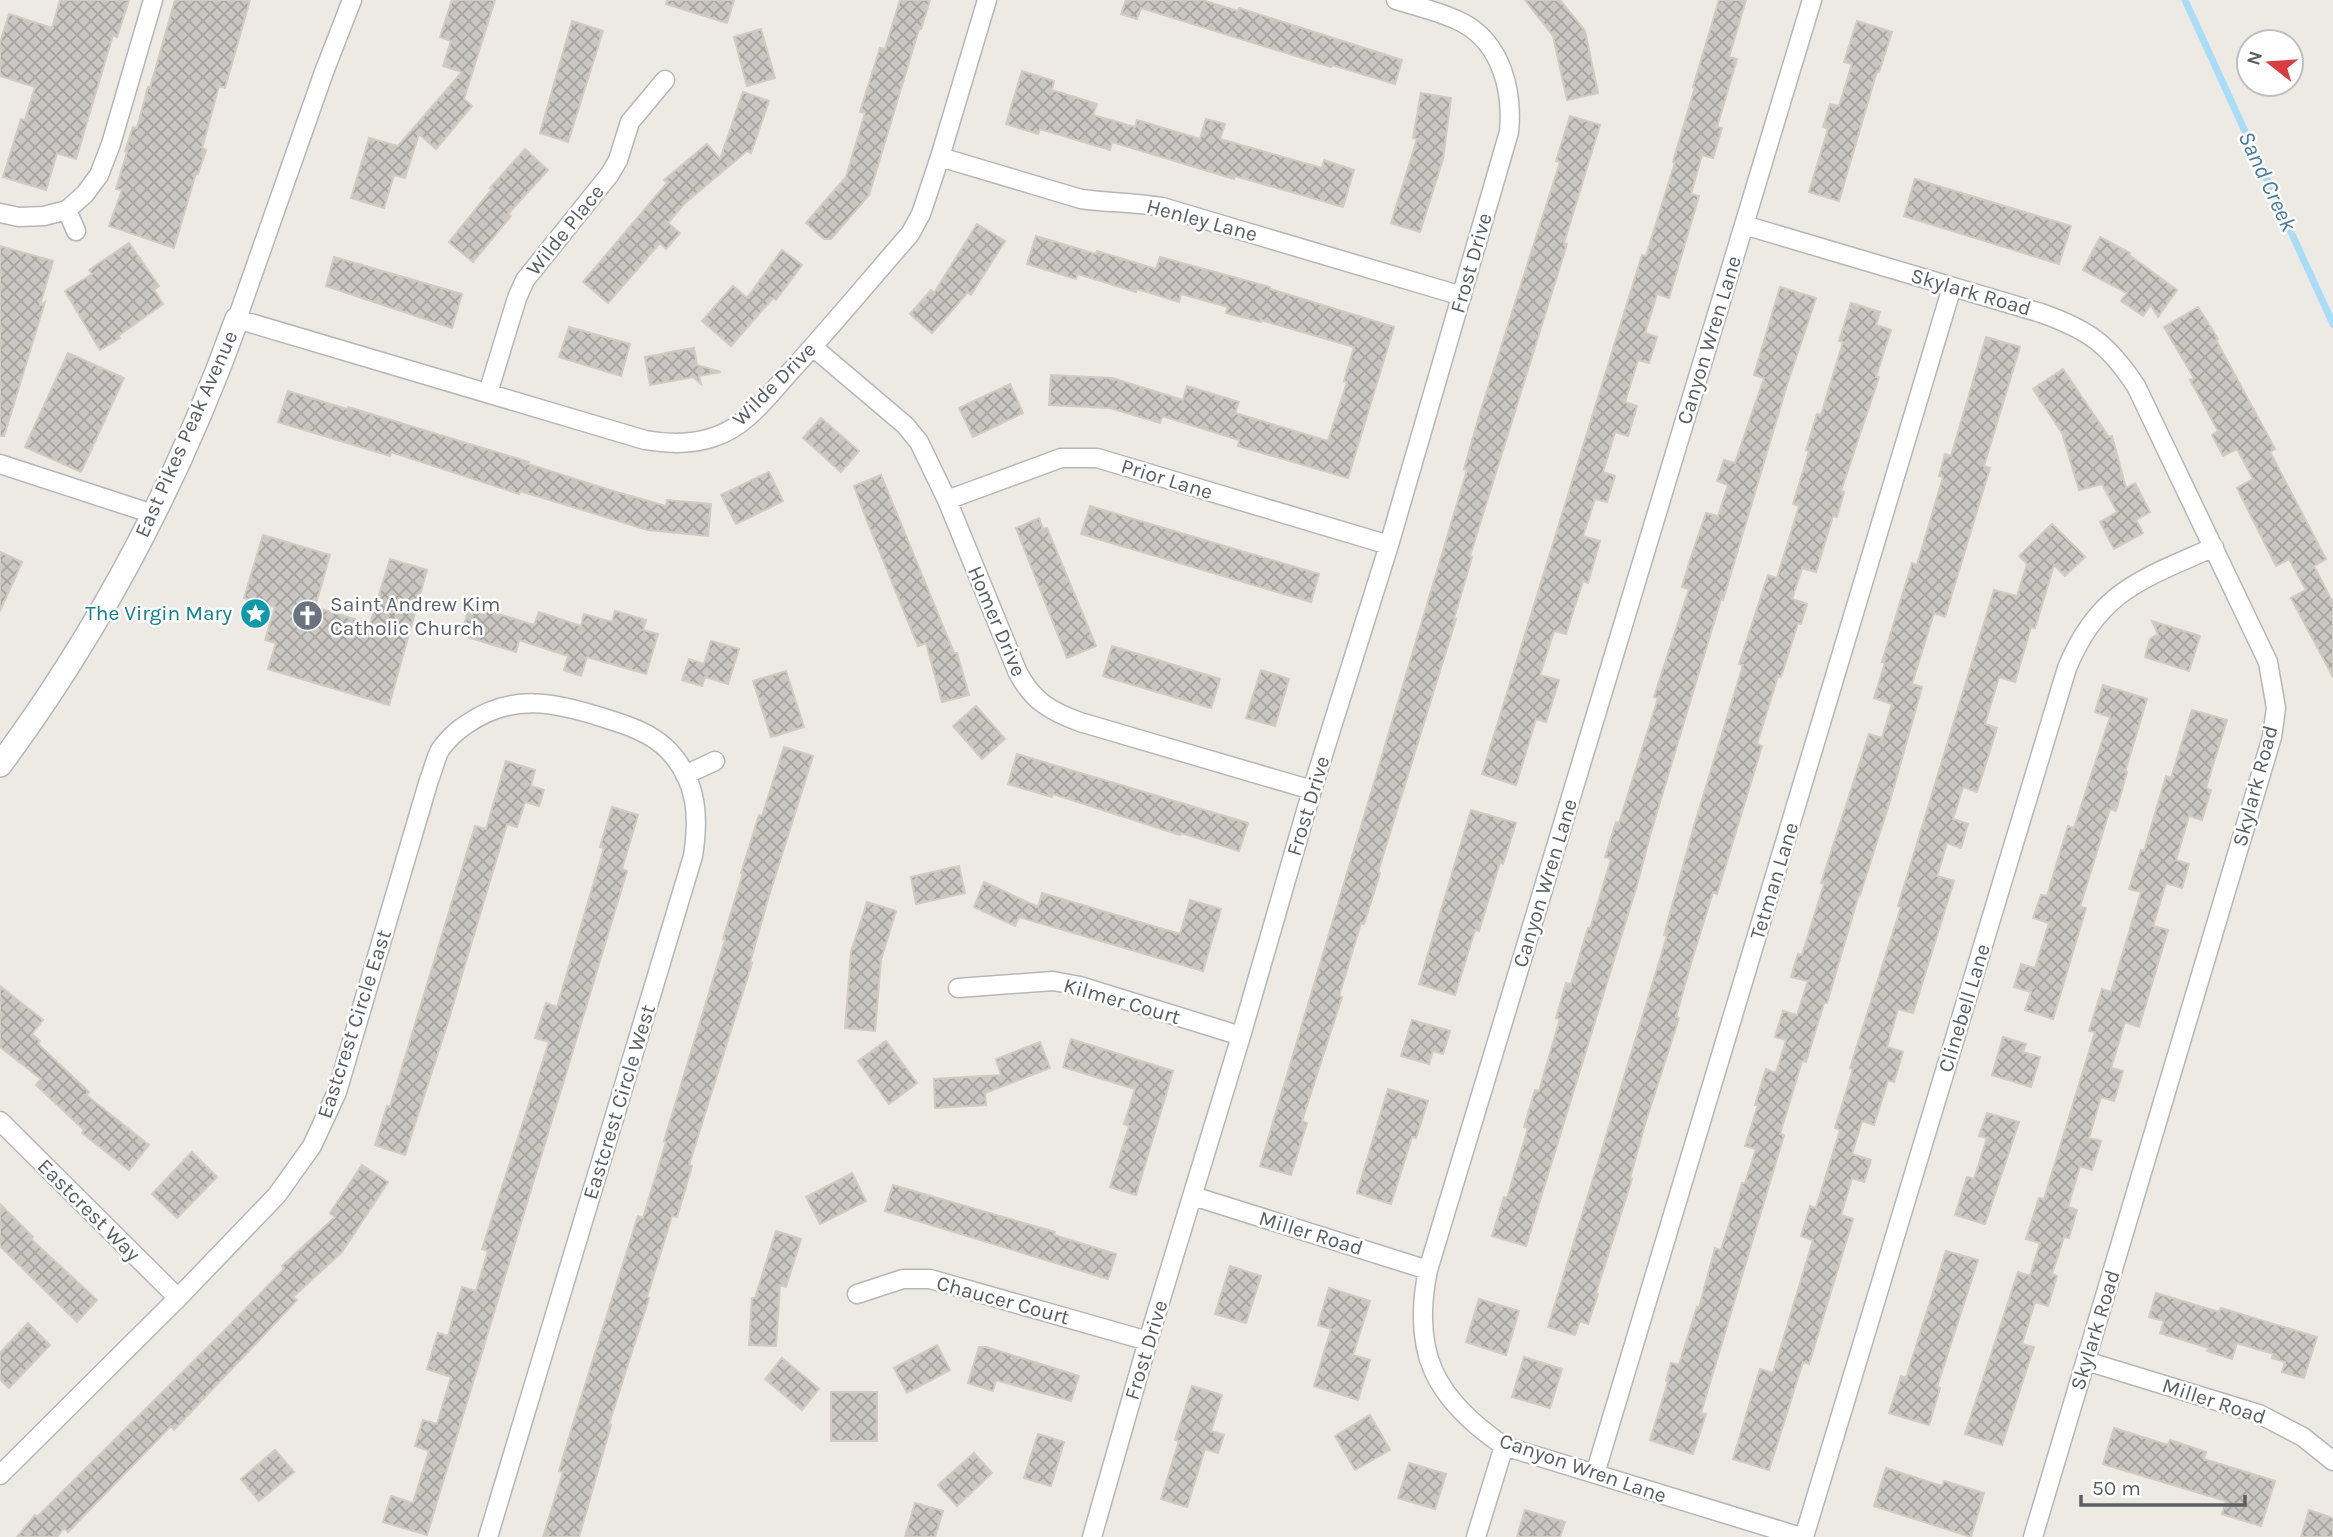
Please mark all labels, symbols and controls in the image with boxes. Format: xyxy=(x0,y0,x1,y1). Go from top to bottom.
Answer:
north arrow xyxy=(2235,28,2305,98)
text: N xyxy=(2242,49,2267,68)
water label: Sand Creek xyxy=(2233,127,2303,236)
street label: Wilde Place xyxy=(521,180,609,280)
street label: Henley Lane xyxy=(1144,194,1260,246)
street label: Frost Drive xyxy=(1445,210,1497,316)
street label: Canyon Wren Lane xyxy=(1672,253,1746,427)
street label: Skylark Road xyxy=(1908,263,2034,321)
street label: East Pikes Peak Avenue xyxy=(130,327,242,541)
street label: Wilde Drive xyxy=(727,337,821,431)
street label: Prior Lane xyxy=(1118,454,1216,504)
street label: Homer Drive xyxy=(963,562,1031,680)
place label: Saint Andrew Kim Catholic Church xyxy=(330,592,501,640)
place icon: The Virgin Mary xyxy=(238,596,272,630)
church icon: Saint Andrew Kim Catholic Church xyxy=(290,599,324,633)
place label: The Virgin Mary xyxy=(85,601,232,625)
street label: Skylark Road xyxy=(2227,723,2283,849)
street label: Frost Drive xyxy=(1281,753,1335,859)
street label: Canyon Wren Lane xyxy=(1508,796,1582,970)
street label: Tetman Lane xyxy=(1745,819,1803,943)
street label: Eastcrest Circle East xyxy=(312,927,396,1121)
street label: Clinebell Lane xyxy=(1933,941,1995,1075)
street label: Kilmer Court xyxy=(1061,973,1183,1029)
street label: Eastcrest Circle West xyxy=(578,1002,660,1202)
street label: Eastcrest Way xyxy=(33,1154,145,1266)
street label: Miller Road xyxy=(1256,1206,1366,1260)
street label: Skylark Road xyxy=(2065,1267,2125,1393)
street label: Chaucer Court xyxy=(934,1271,1072,1329)
street label: Frost Drive xyxy=(1119,1297,1173,1403)
street label: Miller Road xyxy=(2159,1373,2269,1429)
street label: Canyon Wren Lane xyxy=(1496,1428,1670,1508)
scale bar xyxy=(2081,1464,2246,1508)
text: 50 m xyxy=(2092,1476,2141,1500)

